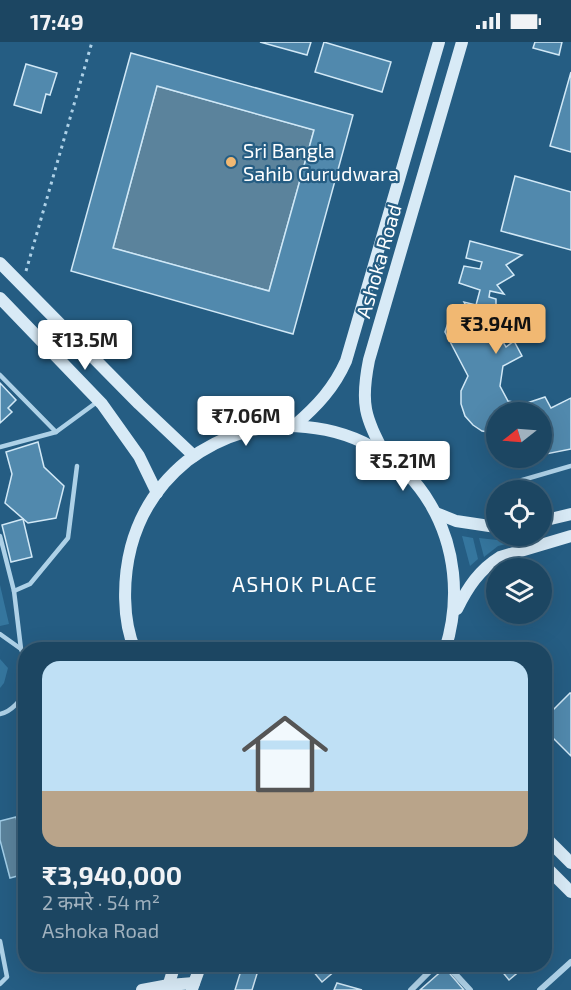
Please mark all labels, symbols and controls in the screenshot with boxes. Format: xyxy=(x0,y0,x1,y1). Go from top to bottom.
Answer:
text: 17:49 xyxy=(30,8,84,34)
place label: Sri Bangla Sahib Gurudwara xyxy=(243,138,399,185)
marker: Sri Bangla Sahib Gurudwara xyxy=(224,155,238,169)
street label: Ashoka Road xyxy=(350,201,406,321)
pin: ₹3.94M xyxy=(447,304,545,355)
text: ₹3.94M xyxy=(461,311,531,335)
pin: ₹13.5M xyxy=(36,320,134,371)
text: ₹13.5M xyxy=(52,327,118,351)
pin: ₹7.06M xyxy=(197,396,295,447)
north arrow xyxy=(486,402,552,468)
map controls xyxy=(486,402,552,624)
text: ₹7.06M xyxy=(211,403,281,427)
pin: ₹5.21M xyxy=(354,441,452,492)
text: ₹5.21M xyxy=(370,448,436,472)
button: locate xyxy=(486,480,552,546)
button: layers xyxy=(486,558,552,624)
district label: ASHOK PLACE xyxy=(232,571,378,596)
icon: home xyxy=(231,700,339,808)
text: ₹3,940,000 xyxy=(42,859,182,890)
text: 2 कमरे · 54 m² xyxy=(42,890,160,914)
text: Ashoka Road xyxy=(42,918,159,942)

